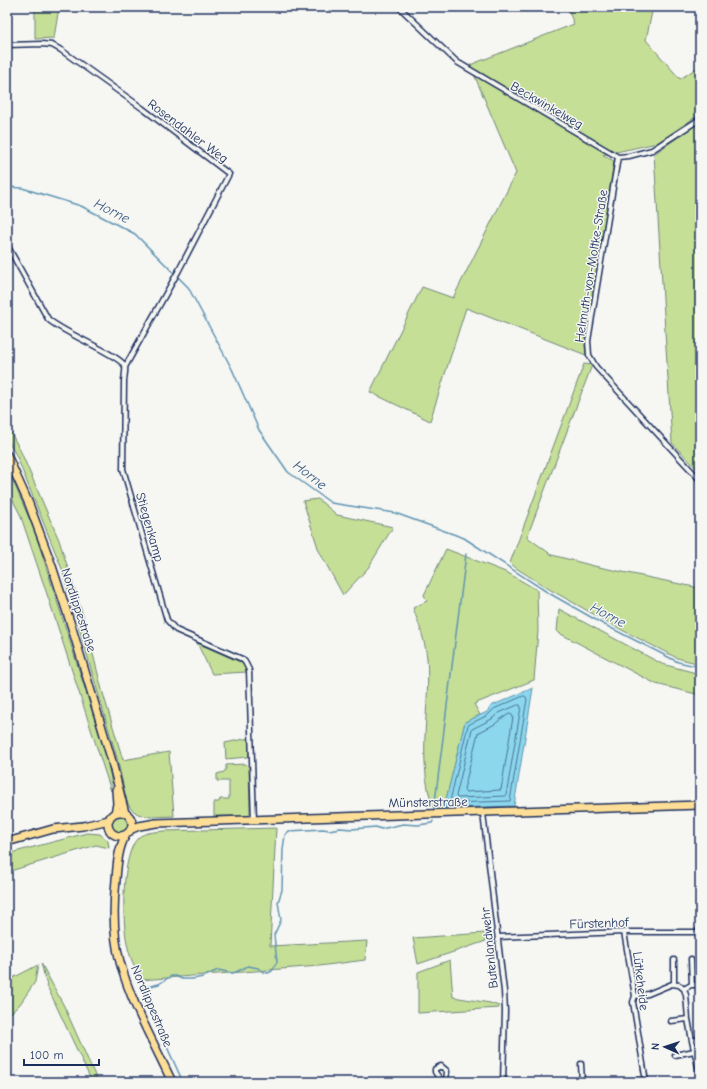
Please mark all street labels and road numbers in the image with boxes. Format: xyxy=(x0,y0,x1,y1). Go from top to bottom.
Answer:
street label: Beckwinkelweg xyxy=(508,78,586,132)
street label: Rosendahler Weg xyxy=(145,96,231,166)
street label: Helmuth-von-Moltke-Straße xyxy=(572,188,611,343)
street label: Stiegenkamp xyxy=(133,491,167,563)
street label: Nordlippestraße xyxy=(58,566,100,654)
street label: Münsterstraße xyxy=(388,794,468,810)
street label: Butenlandwehr xyxy=(477,906,501,989)
street label: Fürstenhof xyxy=(569,914,630,932)
street label: Lütkeheide xyxy=(630,951,652,1012)
street label: Nordlippestraße xyxy=(128,963,176,1050)

